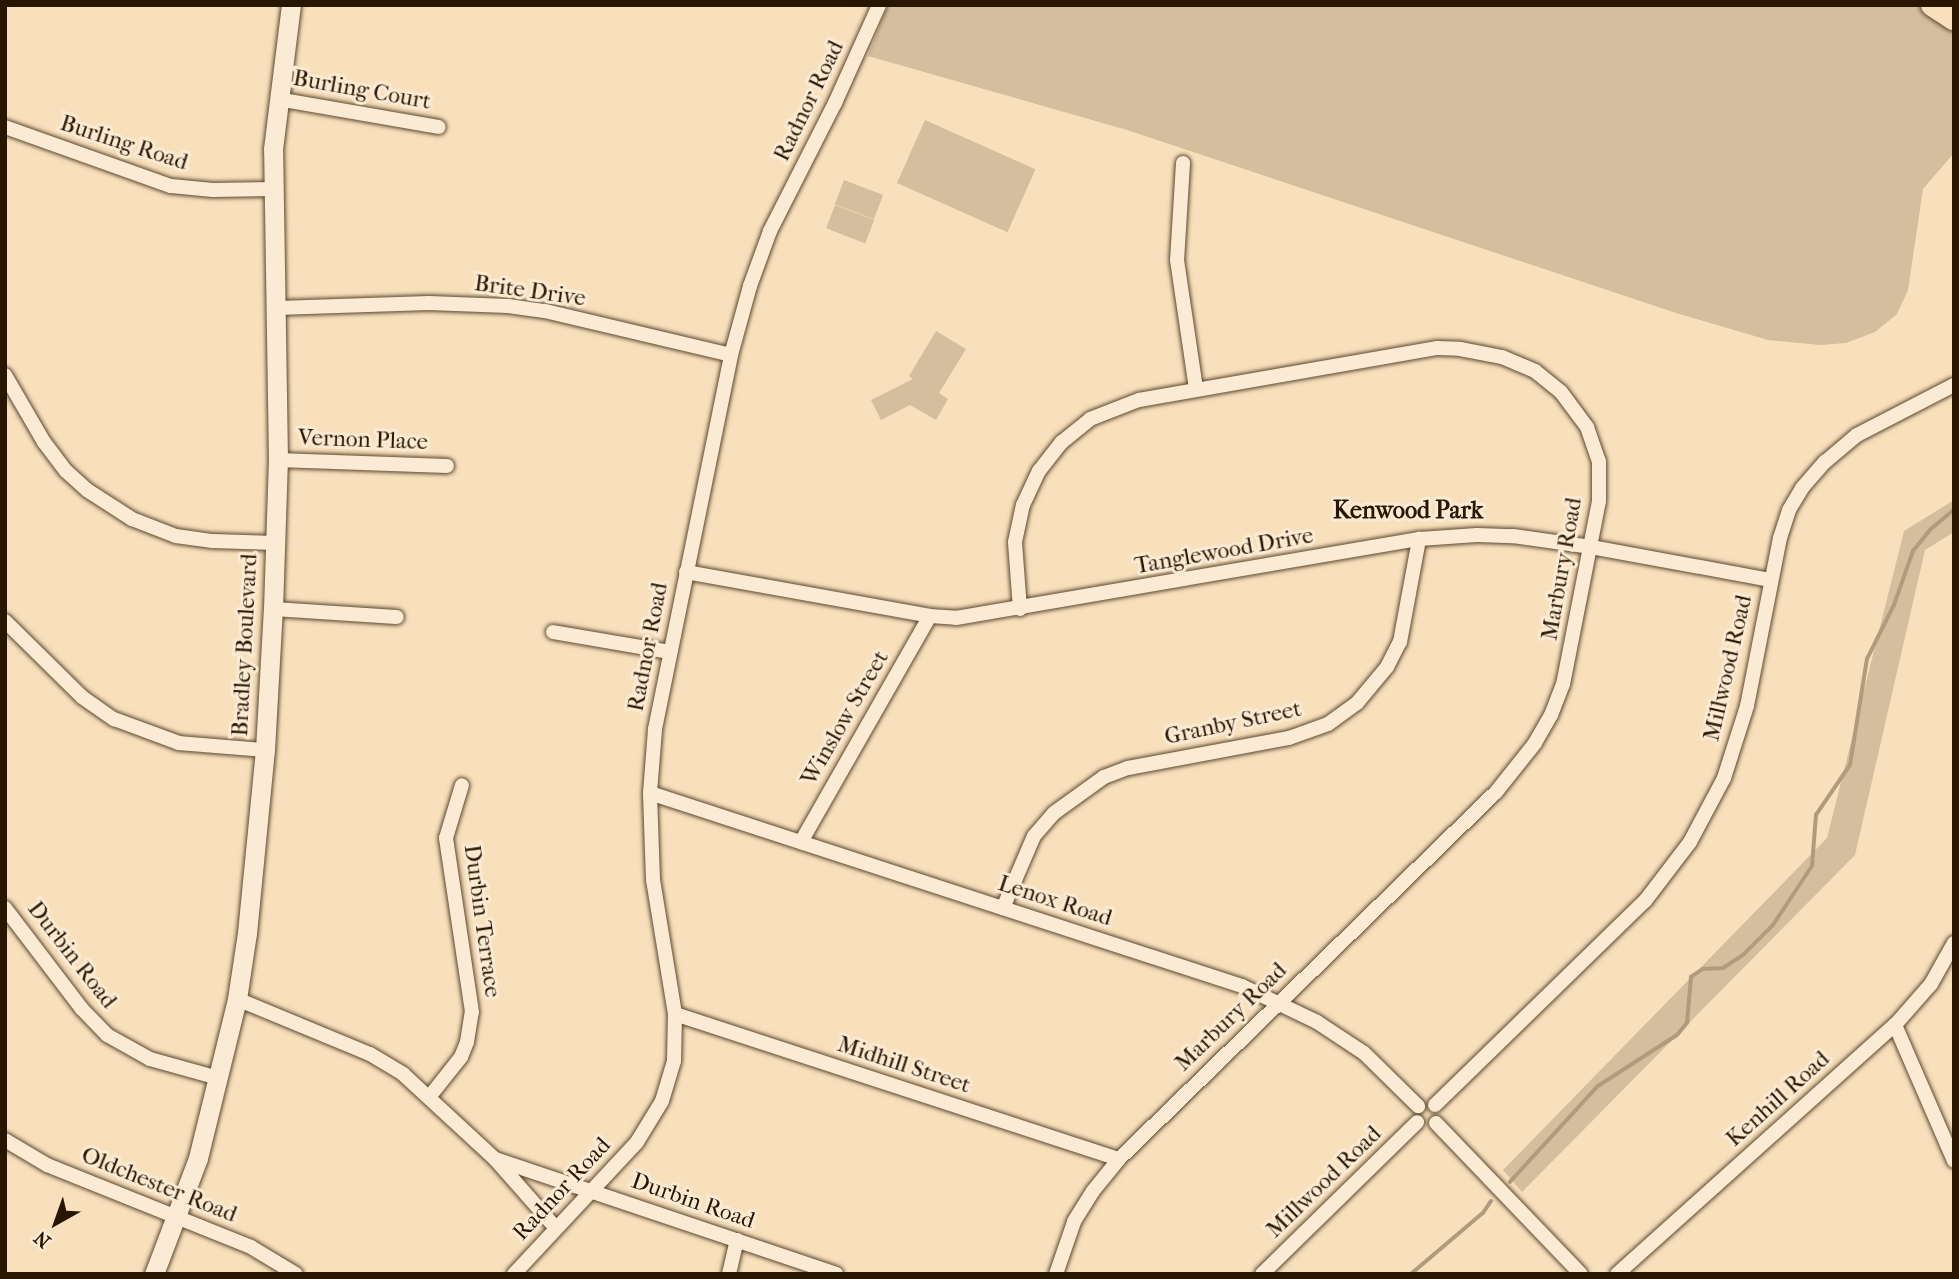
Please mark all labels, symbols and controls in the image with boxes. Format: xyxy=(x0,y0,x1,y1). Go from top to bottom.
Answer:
street label: Radnor Road xyxy=(768,36,850,166)
street label: Burling Court xyxy=(291,64,433,116)
street label: Burling Road xyxy=(57,109,191,177)
street label: Brite Drive xyxy=(473,270,587,312)
street label: Vernon Place xyxy=(297,424,429,456)
street label: Marbury Road xyxy=(1536,495,1588,643)
district label: Kenwood Park xyxy=(1333,497,1483,525)
street label: Tanglewood Drive xyxy=(1133,522,1315,580)
street label: Bradley Boulevard xyxy=(226,553,264,737)
street label: Radnor Road xyxy=(622,580,674,714)
street label: Millwood Road xyxy=(1698,592,1758,744)
street label: Winslow Street xyxy=(795,646,895,790)
street label: Granby Street xyxy=(1162,695,1304,751)
street label: Durbin Terrace xyxy=(458,843,506,999)
street label: Lenox Road xyxy=(995,870,1115,932)
street label: Durbin Road xyxy=(22,896,122,1014)
street label: Marbury Road xyxy=(1169,957,1293,1077)
street label: Midhill Street xyxy=(834,1031,974,1099)
street label: Kenhill Road xyxy=(1721,1045,1835,1153)
street label: Millwood Road xyxy=(1261,1120,1387,1244)
street label: Radnor Road xyxy=(507,1132,617,1246)
street label: Oldchester Road xyxy=(77,1141,241,1229)
street label: Durbin Road xyxy=(628,1167,758,1235)
north arrow xyxy=(21,1188,91,1258)
text: N xyxy=(30,1226,55,1252)

